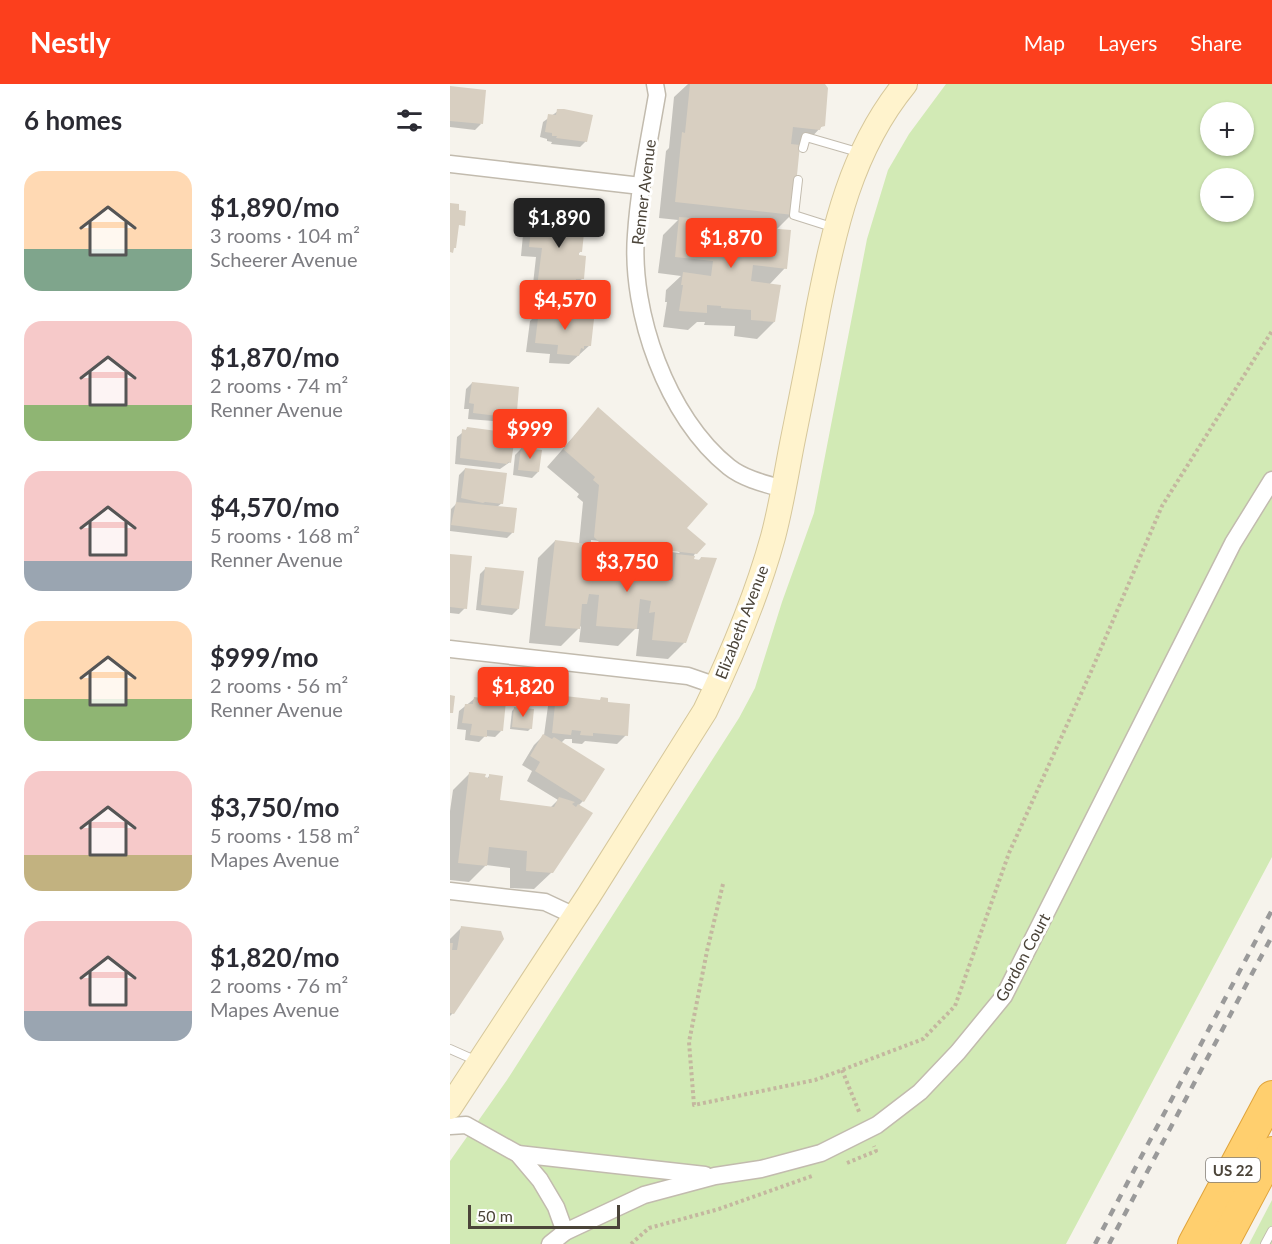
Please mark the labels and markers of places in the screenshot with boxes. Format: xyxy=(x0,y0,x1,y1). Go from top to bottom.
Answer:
pin: $1,890 xyxy=(510,198,608,249)
pin: $1,870 xyxy=(682,218,780,269)
pin: $4,570 xyxy=(516,280,614,331)
pin: $999 xyxy=(494,409,566,460)
pin: $3,750 xyxy=(578,542,676,593)
pin: $1,820 xyxy=(474,667,572,718)

